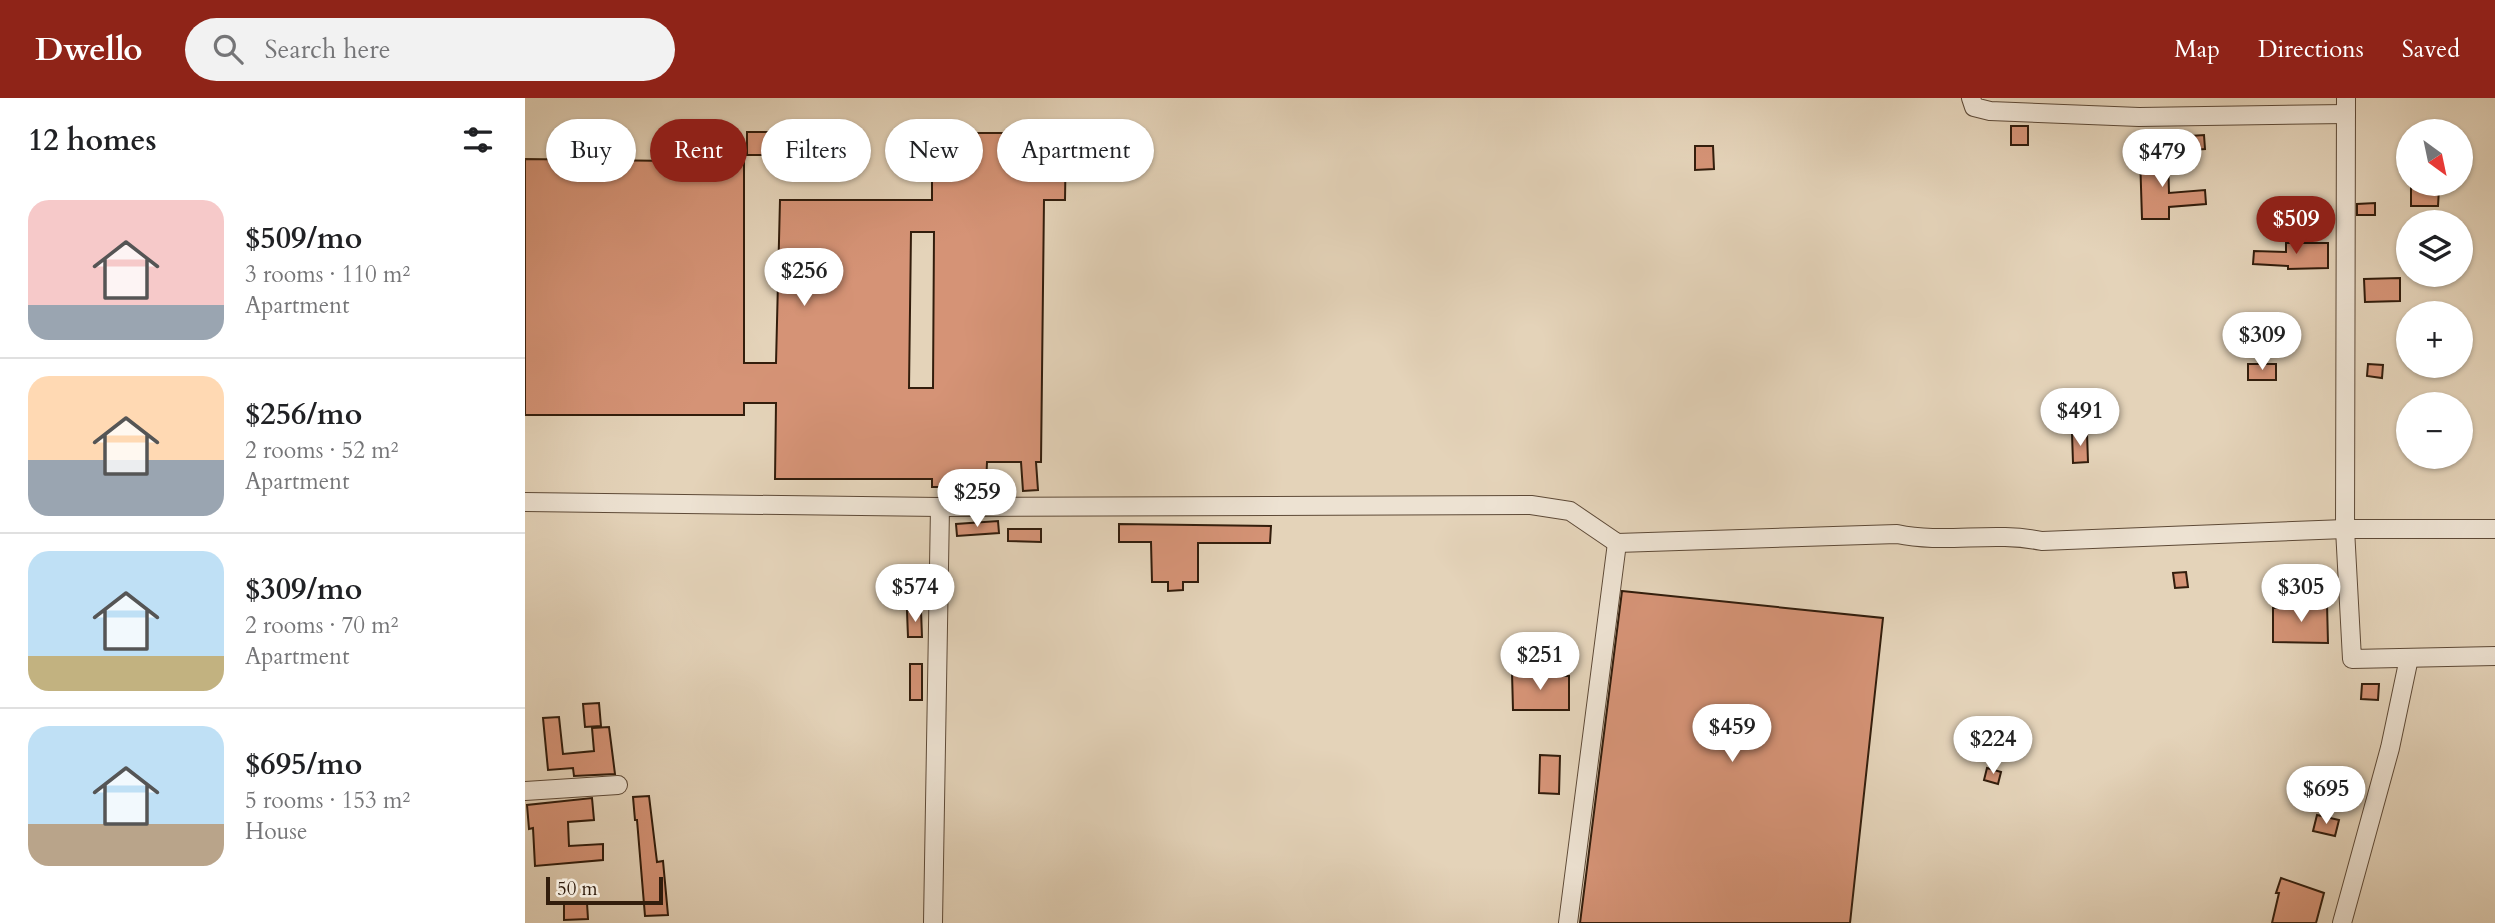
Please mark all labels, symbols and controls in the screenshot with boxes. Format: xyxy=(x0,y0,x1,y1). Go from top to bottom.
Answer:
search box xyxy=(185,18,675,81)
text: Dwello xyxy=(35,27,143,72)
icon: search xyxy=(209,30,247,68)
text: Search here xyxy=(265,32,391,67)
text: Map xyxy=(2174,33,2220,66)
text: Directions xyxy=(2258,33,2364,66)
text: Saved xyxy=(2402,33,2460,66)
chip: Buy xyxy=(546,119,636,182)
chip: Rent xyxy=(650,119,747,182)
chip: Filters xyxy=(761,119,871,182)
chip: New xyxy=(885,119,983,182)
chip: Apartment xyxy=(997,119,1154,182)
north arrow xyxy=(2396,119,2473,196)
map controls xyxy=(2396,119,2473,469)
text: 12 homes xyxy=(28,120,157,161)
icon: filters xyxy=(459,121,497,159)
pin: $479 xyxy=(2121,130,2203,189)
text: $479 xyxy=(2138,136,2186,167)
pin: $509 xyxy=(2255,197,2337,256)
text: $509 xyxy=(2272,203,2320,234)
button: layers xyxy=(2396,210,2473,287)
text: $509/mo xyxy=(245,218,362,259)
icon: home xyxy=(84,228,168,312)
pin: $256 xyxy=(763,248,845,308)
text: $256 xyxy=(780,255,828,286)
text: 3 rooms · 110 m² xyxy=(245,259,410,290)
text: Apartment xyxy=(245,290,349,321)
button: + xyxy=(2396,301,2473,378)
pin: $309 xyxy=(2221,313,2303,372)
text: $309 xyxy=(2238,319,2286,350)
pin: $491 xyxy=(2039,388,2121,448)
button: − xyxy=(2396,392,2473,469)
text: $256/mo xyxy=(245,394,362,435)
text: $491 xyxy=(2056,395,2104,426)
icon: home xyxy=(84,404,168,488)
text: 2 rooms · 52 m² xyxy=(245,435,398,466)
text: Apartment xyxy=(245,466,349,497)
pin: $259 xyxy=(936,470,1018,529)
text: $259 xyxy=(953,476,1001,507)
pin: $574 xyxy=(874,564,956,624)
pin: $305 xyxy=(2260,564,2342,624)
text: $309/mo xyxy=(245,569,362,610)
text: $574 xyxy=(891,571,939,602)
text: $305 xyxy=(2277,571,2325,602)
icon: home xyxy=(84,579,168,663)
text: 2 rooms · 70 m² xyxy=(245,610,398,641)
pin: $251 xyxy=(1499,632,1581,692)
text: $251 xyxy=(1516,639,1564,670)
text: Apartment xyxy=(245,641,349,672)
pin: $459 xyxy=(1691,704,1773,764)
text: $459 xyxy=(1708,711,1756,742)
pin: $224 xyxy=(1952,716,2034,776)
text: $224 xyxy=(1969,723,2017,754)
text: $695/mo xyxy=(245,744,362,785)
icon: home xyxy=(84,754,168,838)
pin: $695 xyxy=(2285,766,2367,826)
text: $695 xyxy=(2302,773,2350,804)
text: 5 rooms · 153 m² xyxy=(245,785,410,816)
text: House xyxy=(245,816,307,847)
scale bar xyxy=(546,874,663,906)
text: 50 m xyxy=(557,876,598,902)

